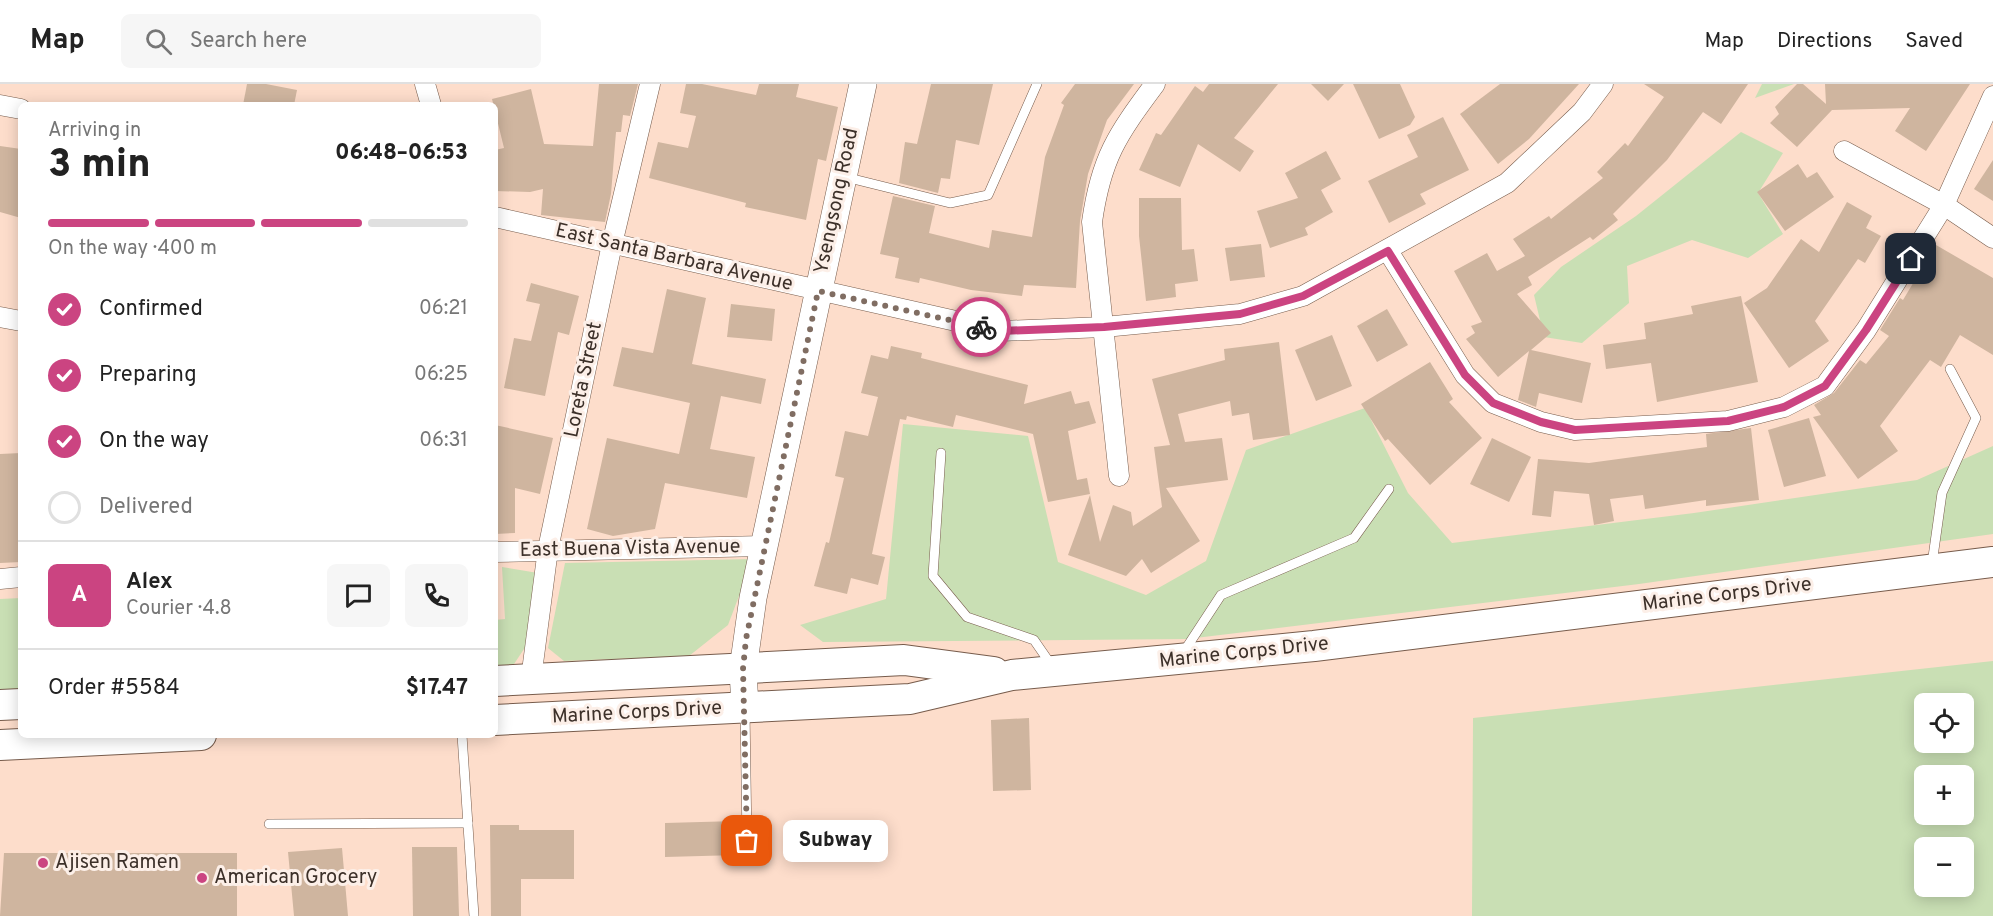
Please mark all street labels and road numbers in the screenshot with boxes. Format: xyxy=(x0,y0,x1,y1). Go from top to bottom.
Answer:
street label: Ysengsong Road xyxy=(809,126,865,276)
street label: East Santa Barbara Avenue xyxy=(553,218,795,298)
street label: Loreta Street xyxy=(559,320,609,440)
street label: East Buena Vista Avenue xyxy=(519,534,741,564)
street label: Marine Corps Drive xyxy=(1641,572,1813,618)
street label: Marine Corps Drive xyxy=(1158,631,1330,675)
street label: Marine Corps Drive xyxy=(551,696,723,730)

